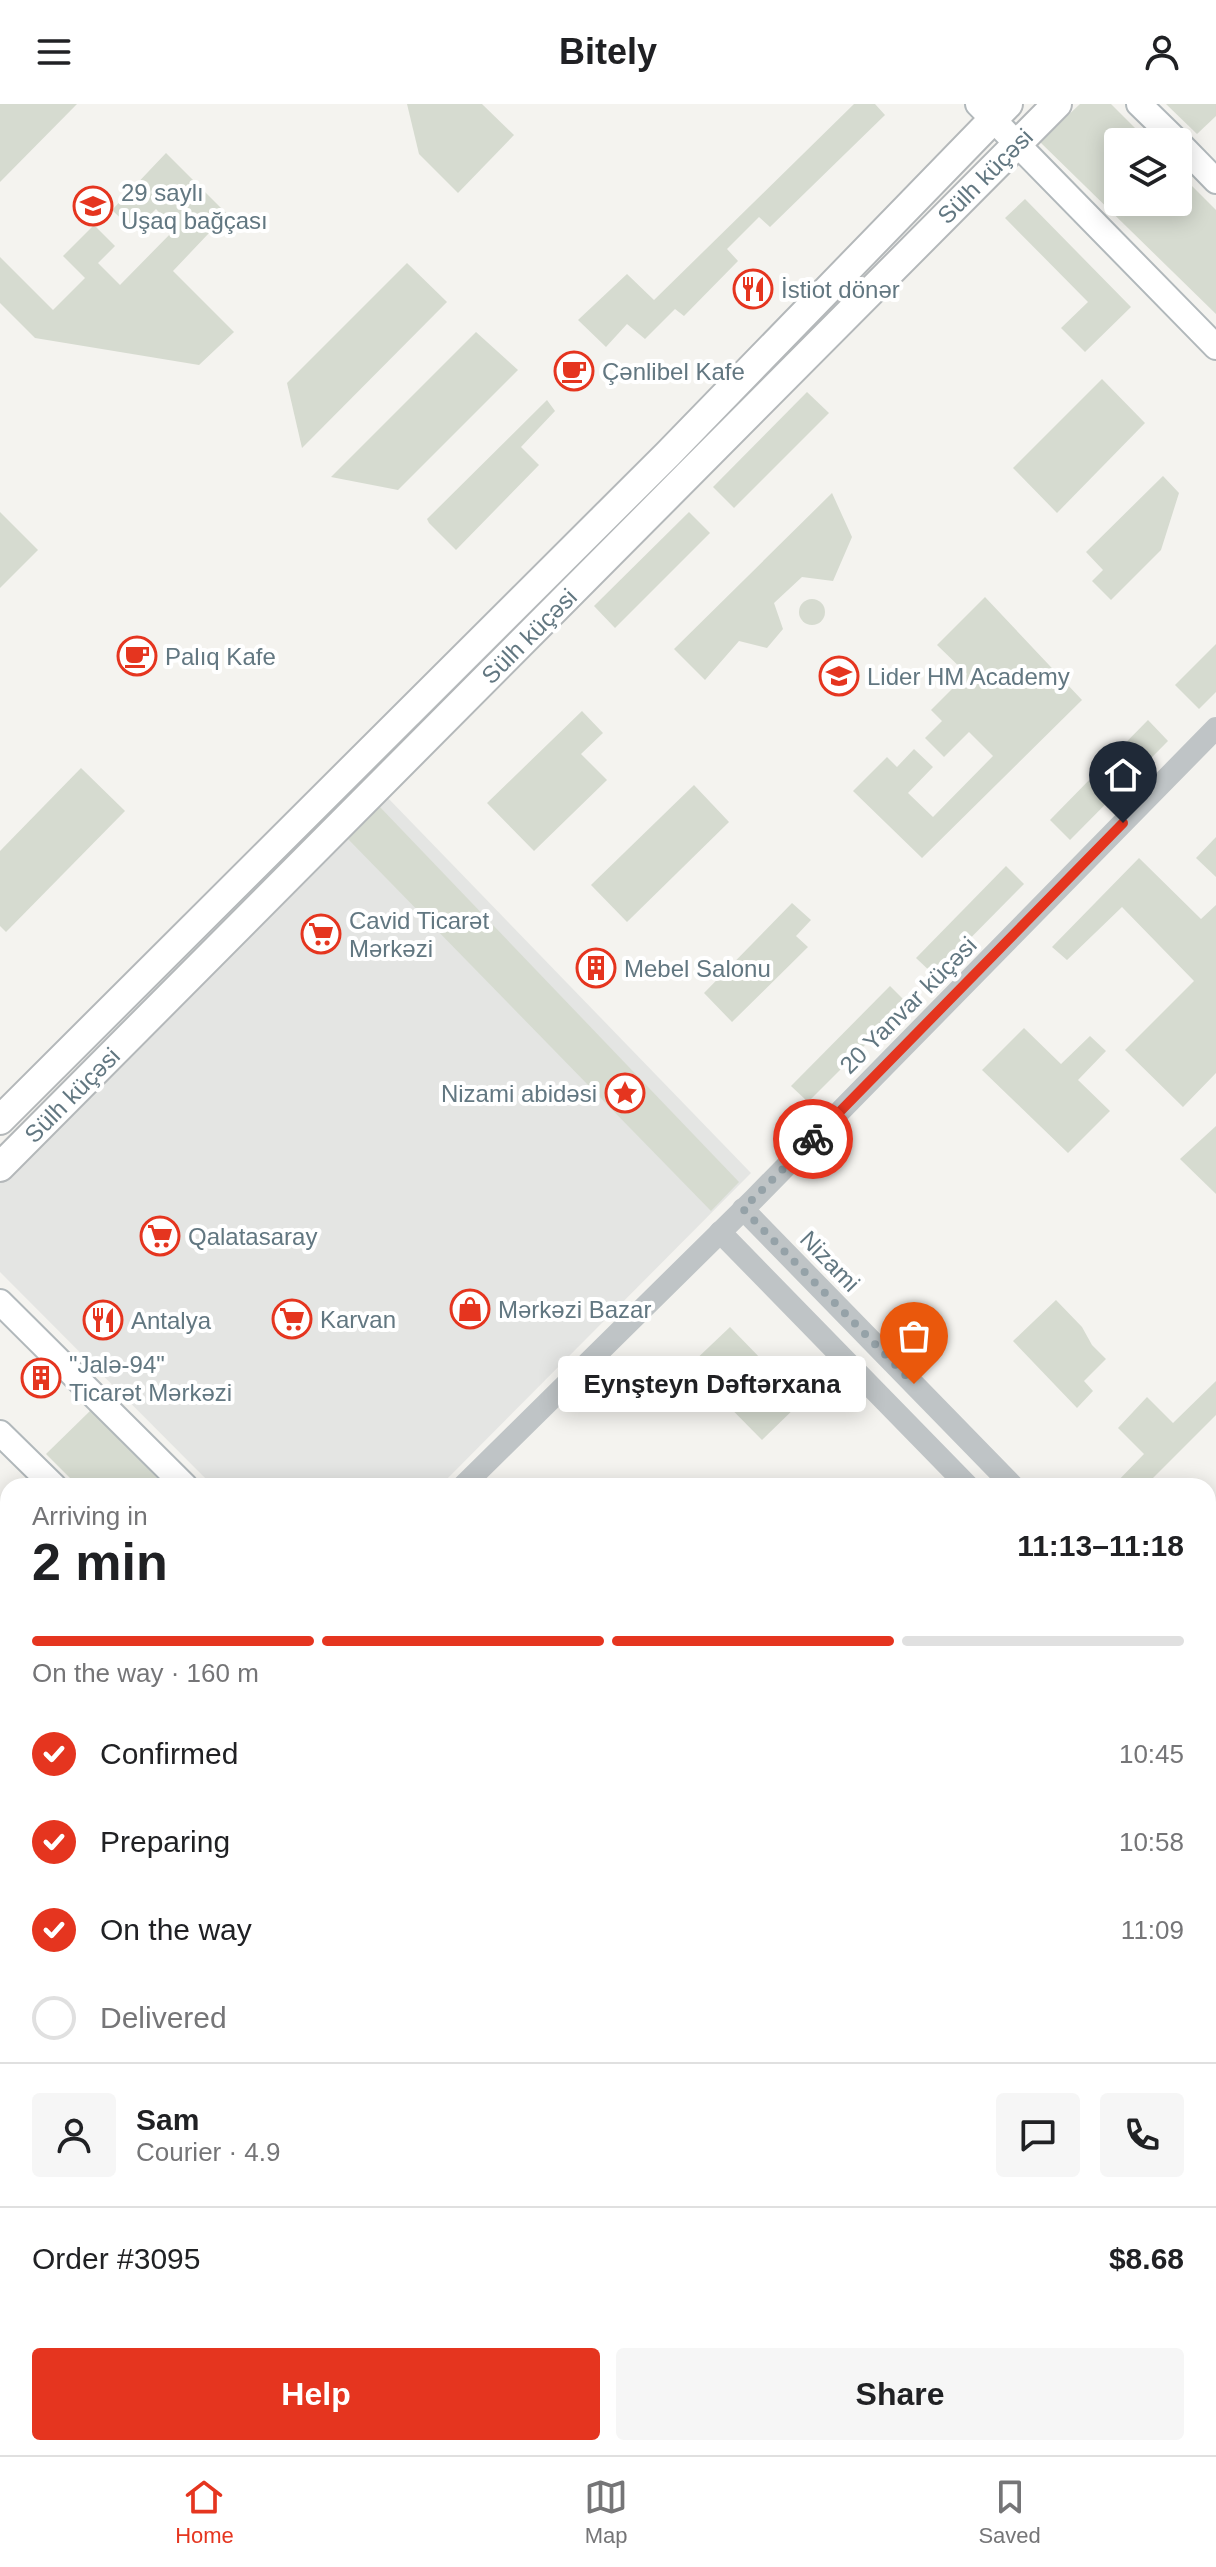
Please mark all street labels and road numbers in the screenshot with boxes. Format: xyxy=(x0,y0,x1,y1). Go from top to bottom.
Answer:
street label: Sülh küçəsi xyxy=(932,123,1038,229)
street label: Sülh küçəsi xyxy=(476,583,582,689)
street label: 20 Yanvar küçəsi xyxy=(834,931,982,1079)
street label: Sülh küçəsi xyxy=(19,1042,125,1148)
street label: Nizami xyxy=(795,1225,865,1297)

